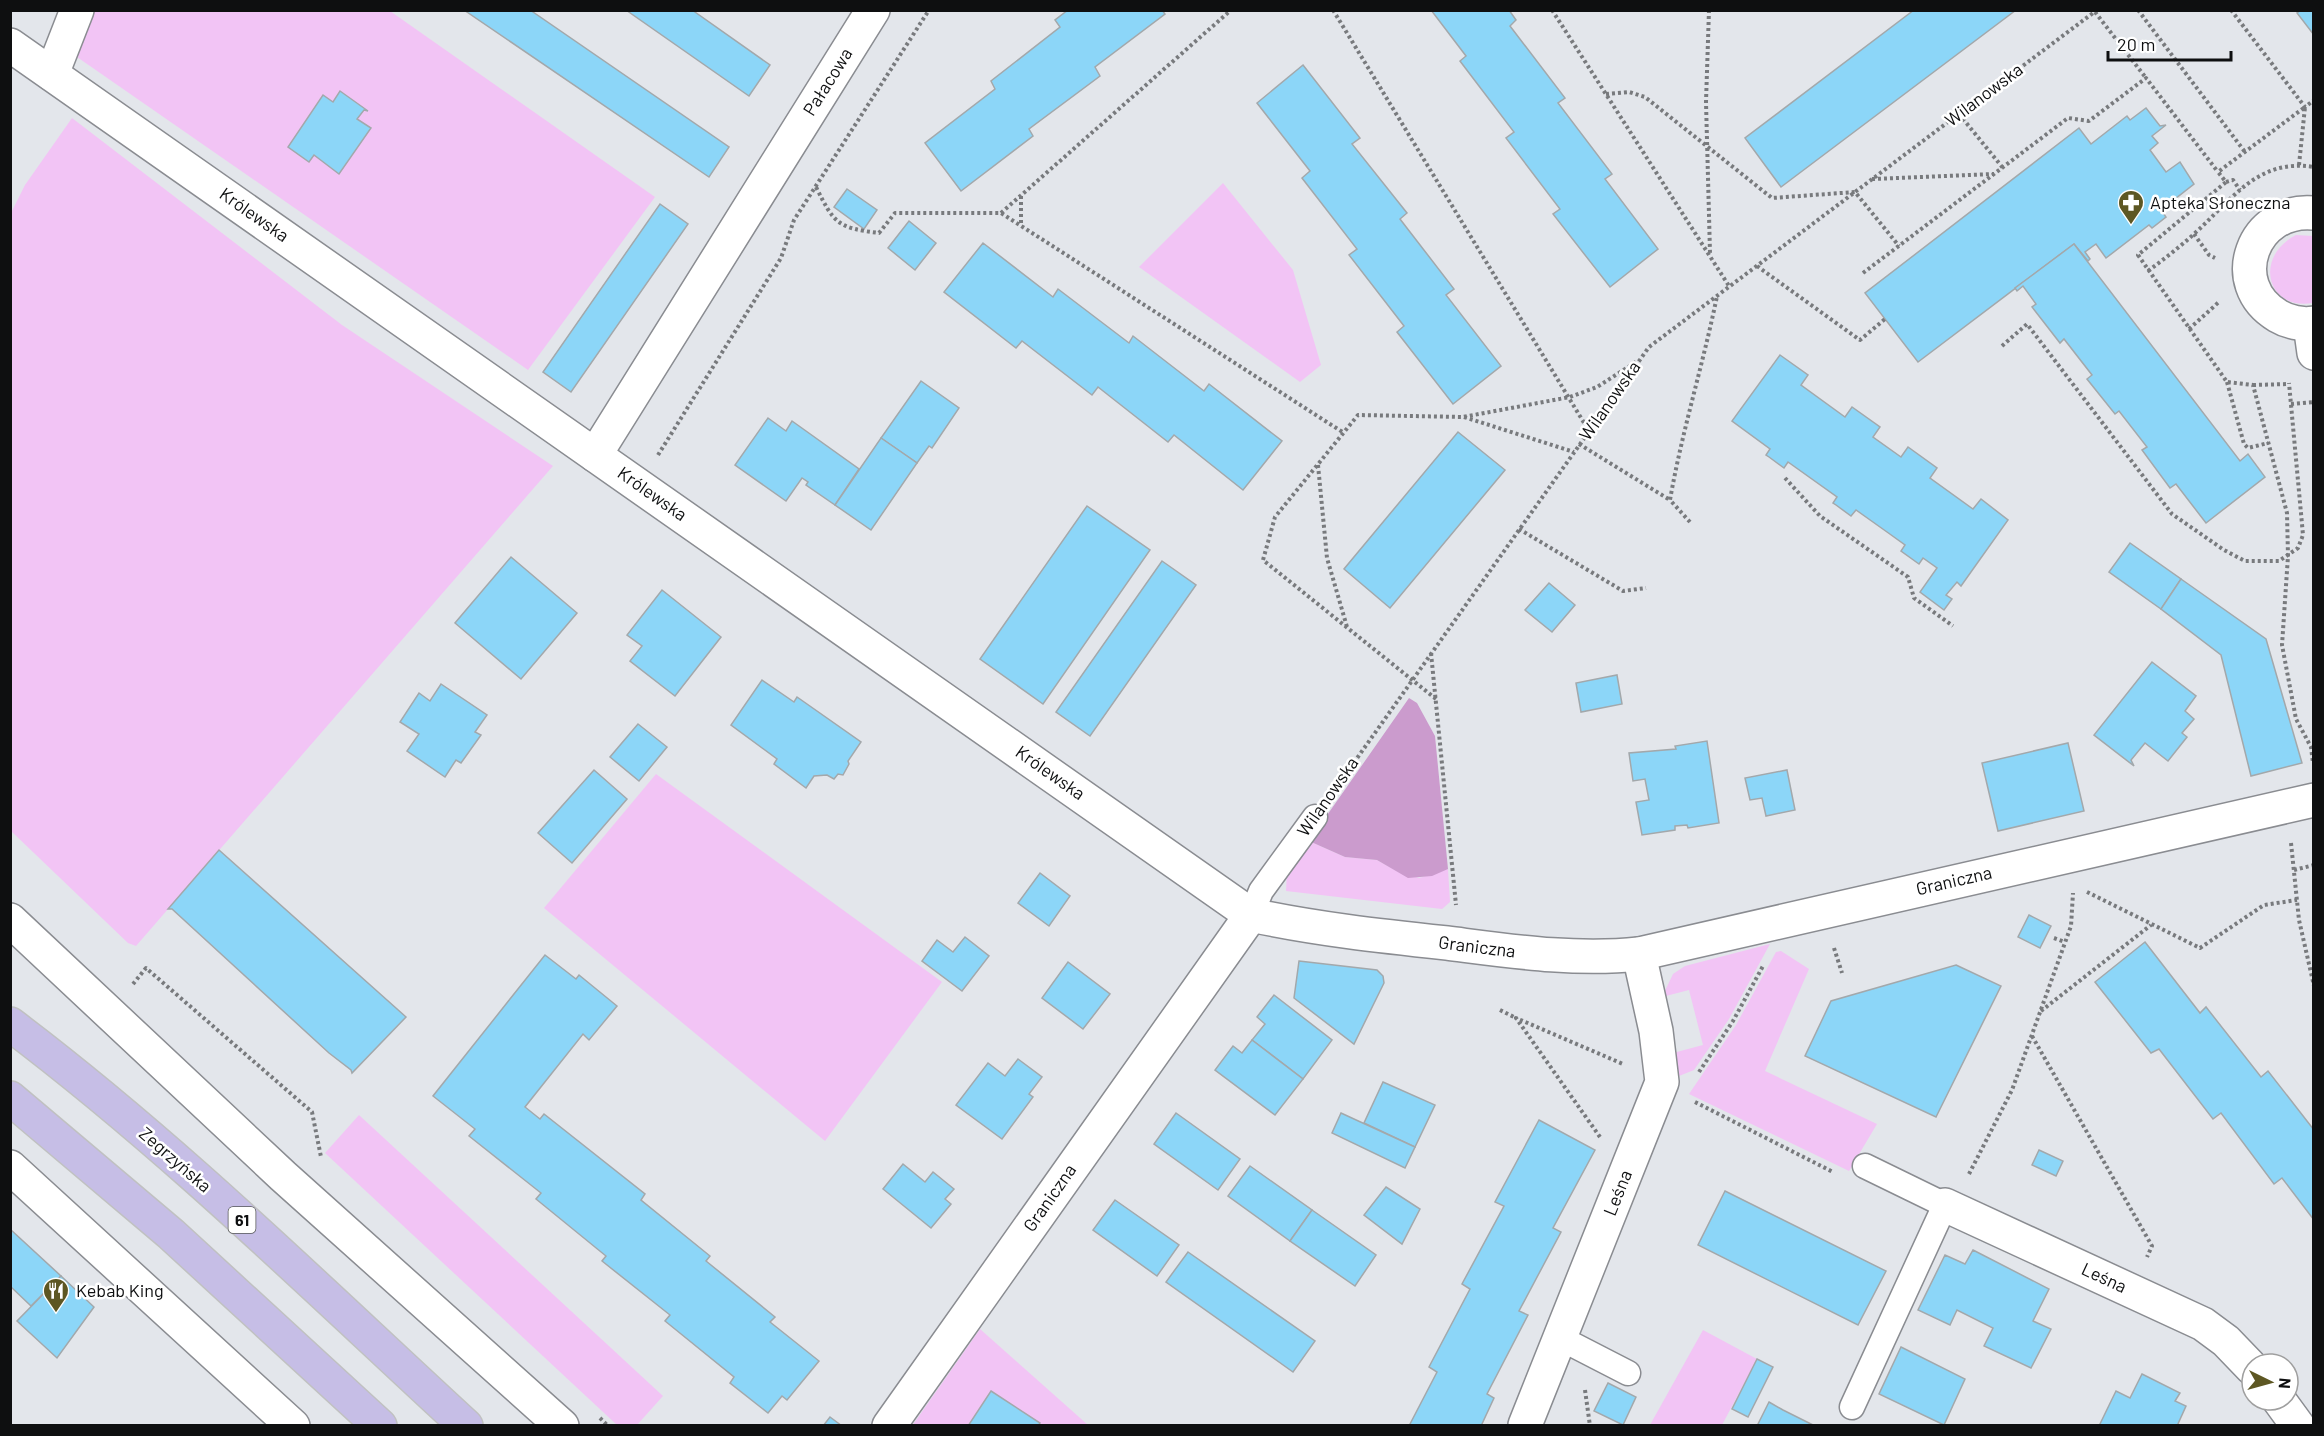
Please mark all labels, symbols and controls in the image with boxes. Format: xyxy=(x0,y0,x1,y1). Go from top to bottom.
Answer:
scale bar xyxy=(2108,24,2231,62)
text: 20 m xyxy=(2117,33,2155,55)
street label: Pałacowa xyxy=(798,43,857,119)
street label: Wilanowska xyxy=(1940,58,2027,131)
street label: Królewska xyxy=(216,182,294,246)
pharmacy icon: Apteka Słoneczna xyxy=(2116,188,2146,226)
place label: Apteka Słoneczna xyxy=(2150,191,2290,213)
street label: Wilanowska xyxy=(1574,356,1645,444)
street label: Królewska xyxy=(614,461,692,525)
street label: Królewska xyxy=(1012,740,1090,804)
street label: Wilanowska xyxy=(1292,752,1363,840)
street label: Graniczna xyxy=(1914,861,1994,899)
street label: Graniczna xyxy=(1437,930,1517,962)
street label: Zegrzyńska xyxy=(135,1122,216,1197)
street label: Graniczna xyxy=(1018,1159,1080,1235)
street label: Leśna xyxy=(1598,1167,1636,1219)
road number: 61 xyxy=(228,1207,256,1233)
street label: Leśna xyxy=(2078,1257,2130,1297)
restaurant icon: Kebab King xyxy=(41,1276,71,1314)
place label: Kebab King xyxy=(76,1279,164,1301)
north arrow xyxy=(2240,1352,2300,1412)
text: N xyxy=(2276,1377,2295,1389)

